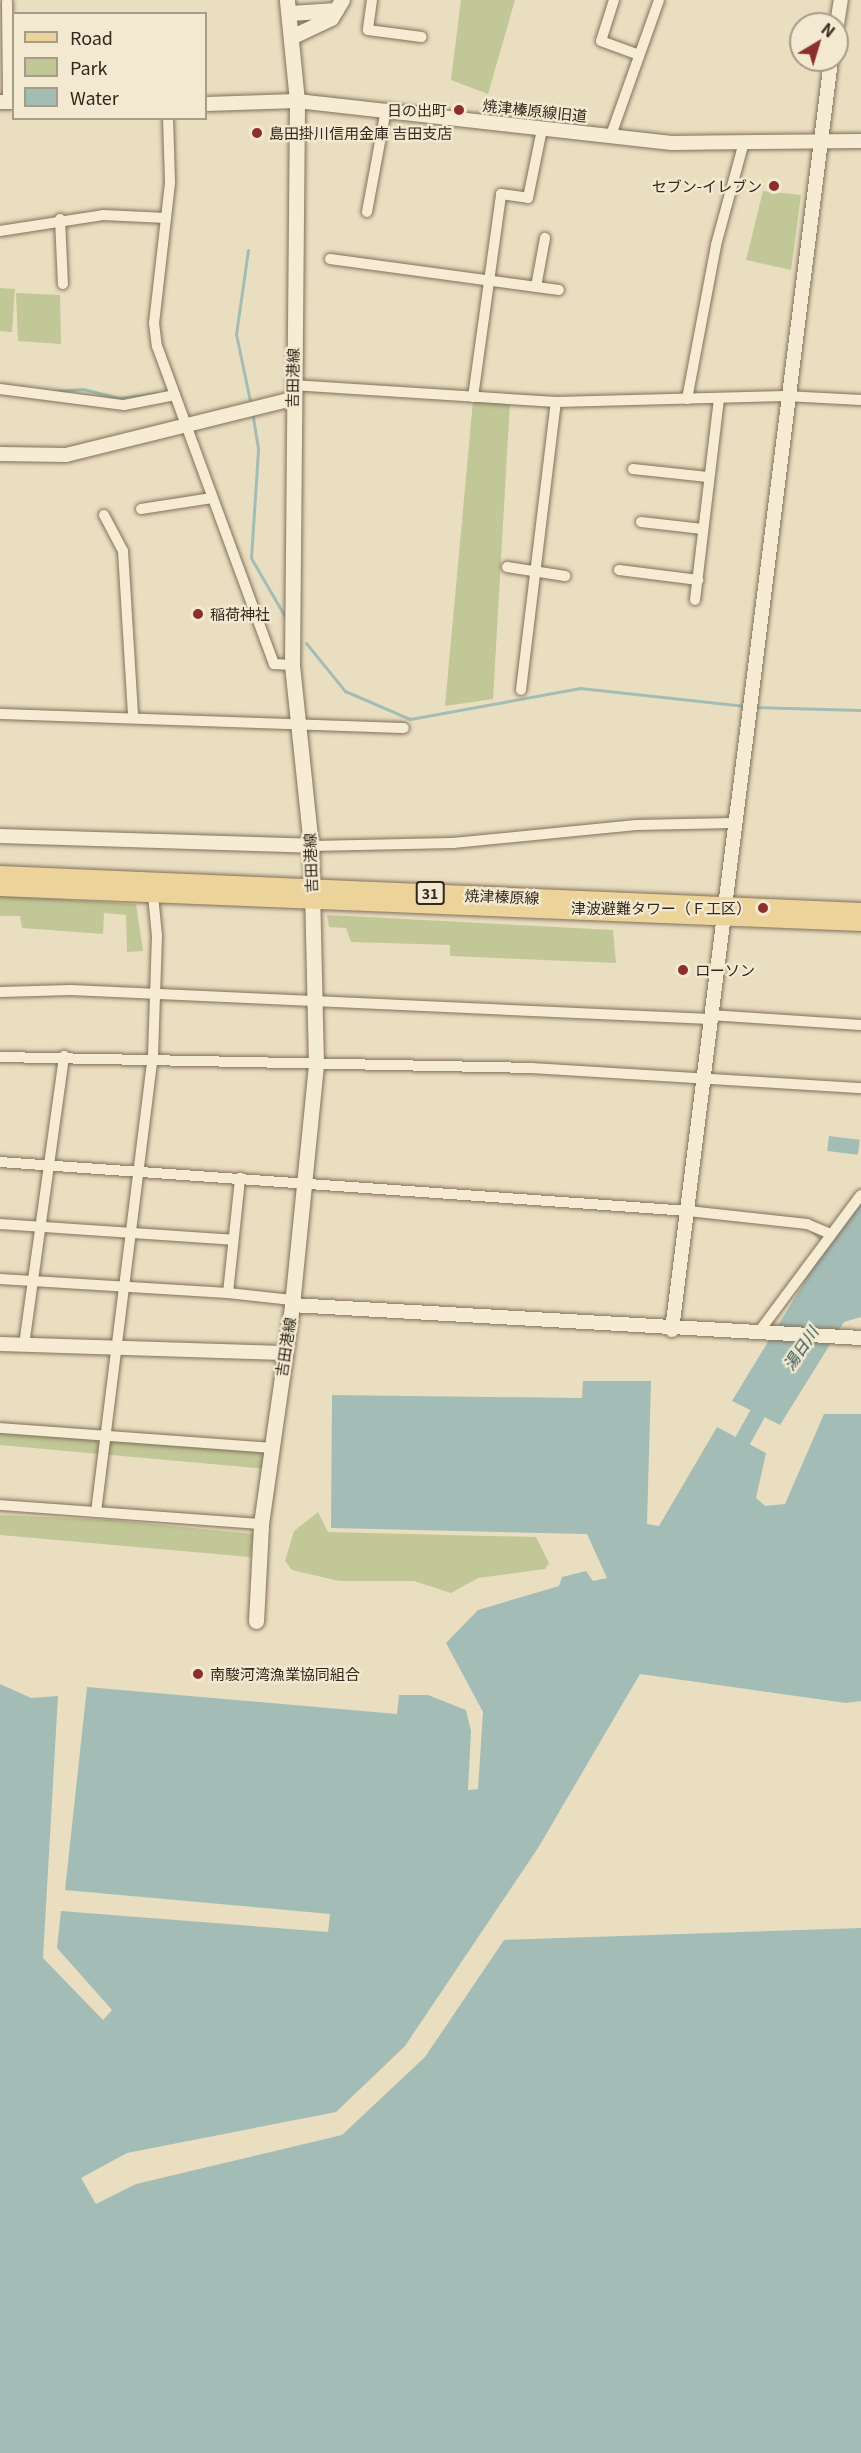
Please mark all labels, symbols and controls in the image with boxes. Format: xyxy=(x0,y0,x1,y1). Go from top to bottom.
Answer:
legend xyxy=(12,12,207,120)
north arrow xyxy=(789,12,849,72)
text: N xyxy=(817,16,841,43)
text: Road xyxy=(70,24,113,50)
text: Park xyxy=(70,54,108,80)
text: Water xyxy=(70,84,119,110)
street label: 焼津榛原線旧道 xyxy=(482,96,588,124)
place label: 日の出町 xyxy=(387,101,447,119)
marker: 日の出町 xyxy=(452,103,466,117)
place label: 島田掛川信用金庫 吉田支店 xyxy=(269,124,452,142)
marker: 島田掛川信用金庫 吉田支店 xyxy=(250,126,264,140)
place label: セブン-イレブン xyxy=(652,177,762,195)
marker: セブン-イレブン xyxy=(767,179,781,193)
street label: 吉田港線 xyxy=(282,348,302,408)
place label: 稲荷神社 xyxy=(210,605,270,623)
marker: 稲荷神社 xyxy=(191,607,205,621)
street label: 吉田港線 xyxy=(300,833,320,893)
road number: 31 xyxy=(415,882,445,904)
street label: 焼津榛原線 xyxy=(464,886,540,906)
place label: 津波避難タワー（Ｆ工区） xyxy=(571,899,751,917)
marker: 津波避難タワー（Ｆ工区） xyxy=(756,901,770,915)
place label: ローソン xyxy=(695,961,755,979)
marker: ローソン xyxy=(676,963,690,977)
street label: 吉田港線 xyxy=(271,1316,299,1378)
water label: 湯日川 xyxy=(779,1323,821,1373)
place label: 南駿河湾漁業協同組合 xyxy=(210,1665,360,1683)
marker: 南駿河湾漁業協同組合 xyxy=(191,1667,205,1681)

